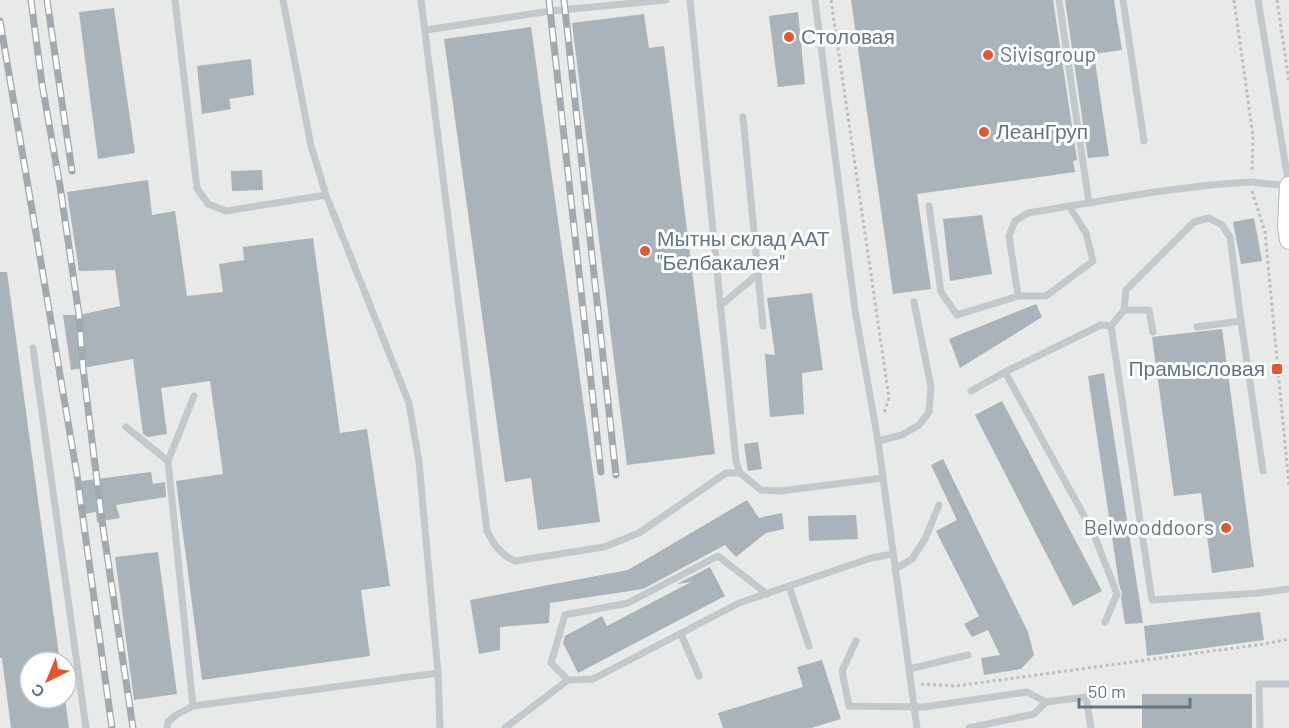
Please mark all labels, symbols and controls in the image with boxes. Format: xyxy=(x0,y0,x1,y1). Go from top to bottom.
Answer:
place label: Столовая xyxy=(801,23,895,48)
marker: Столовая xyxy=(782,30,796,44)
place label: Sivisgroup xyxy=(1000,41,1096,66)
marker: Sivisgroup xyxy=(981,48,995,62)
place label: ЛеанГруп xyxy=(996,118,1088,143)
marker: ЛеанГруп xyxy=(977,125,991,139)
place label: Мытны склад ААТ "Белбакалея" xyxy=(657,225,830,274)
marker: Мытны склад ААТ "Белбакалея" xyxy=(638,244,652,258)
place label: Прамысловая xyxy=(1128,355,1265,380)
marker: Прамысловая xyxy=(1270,362,1284,376)
place label: Belwooddoors xyxy=(1084,514,1214,539)
marker: Belwooddoors xyxy=(1219,521,1233,535)
north arrow xyxy=(18,650,78,710)
scale bar xyxy=(1079,671,1190,709)
text: С xyxy=(26,680,48,702)
text: 50 m xyxy=(1088,680,1126,702)

